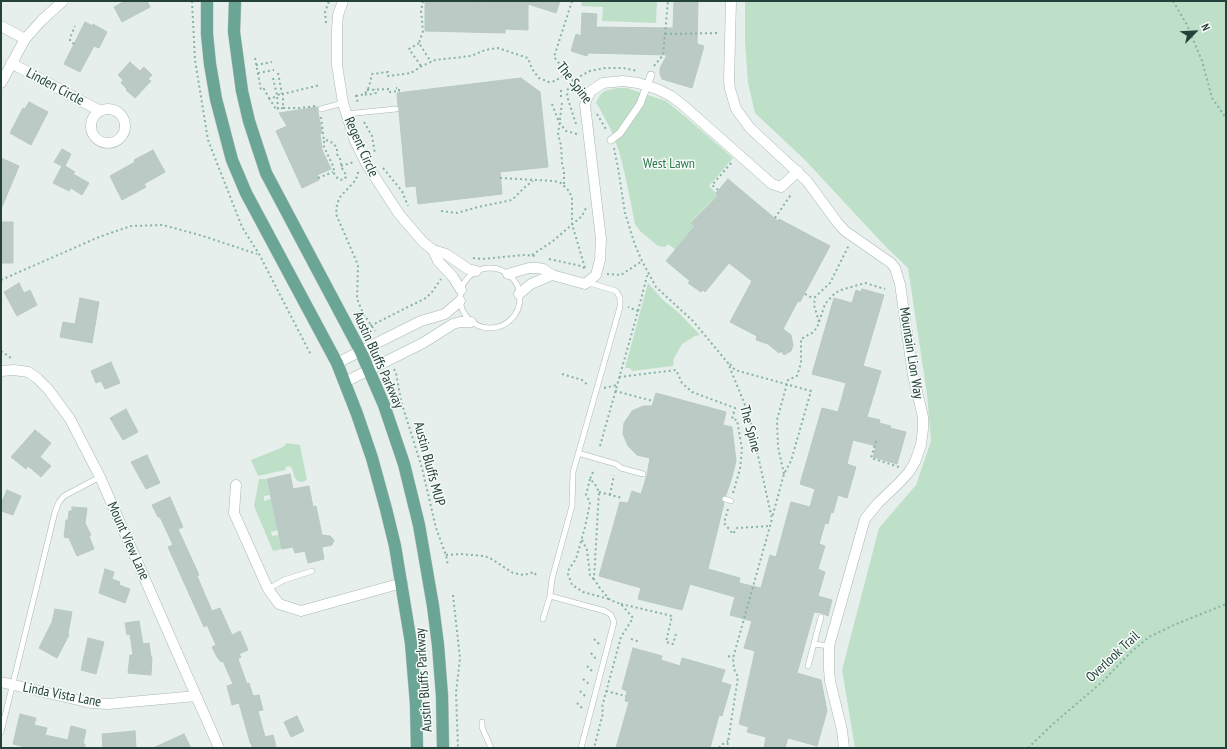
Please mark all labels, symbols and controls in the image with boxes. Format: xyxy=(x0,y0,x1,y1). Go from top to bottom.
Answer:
north arrow xyxy=(1175,12,1215,52)
text: N xyxy=(1198,22,1214,33)
street label: The Spine xyxy=(553,59,595,107)
street label: Linden Circle xyxy=(23,65,87,109)
street label: Regent Circle xyxy=(340,114,382,180)
park label: West Lawn xyxy=(643,156,695,172)
street label: Mountain Lion Way xyxy=(895,306,927,400)
street label: Austin Bluffs Parkway xyxy=(349,309,407,411)
street label: The Spine xyxy=(736,404,764,454)
street label: Austin Bluffs MUP xyxy=(410,420,448,508)
street label: Mount View Lane xyxy=(103,499,153,583)
street label: Austin Bluffs Parkway xyxy=(412,627,436,733)
street label: Overlook Trail xyxy=(1083,628,1143,686)
street label: Linda Vista Lane xyxy=(21,679,103,711)

